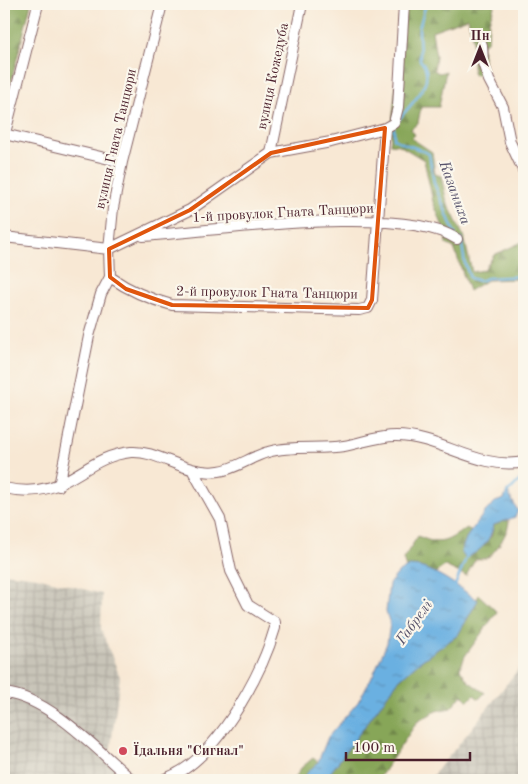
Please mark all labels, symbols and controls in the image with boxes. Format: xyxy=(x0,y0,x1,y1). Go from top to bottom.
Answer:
street label: вулиця Кожедуба xyxy=(255,21,291,131)
north arrow xyxy=(456,22,506,72)
text: Пн xyxy=(470,29,490,43)
street label: вулиця Гната Танцюри xyxy=(93,67,139,211)
water label: Казаниха xyxy=(435,158,472,227)
street label: 1-й провулок Гната Танцюри xyxy=(192,201,374,225)
street label: 2-й провулок Гната Танцюри xyxy=(176,284,358,302)
water label: Габрелі xyxy=(393,597,436,649)
scale bar xyxy=(346,729,469,761)
text: 100 m xyxy=(353,741,395,756)
place label: Їдальня "Сигнал" xyxy=(133,742,244,758)
marker: Їдальня "Сигнал" xyxy=(117,745,129,757)

